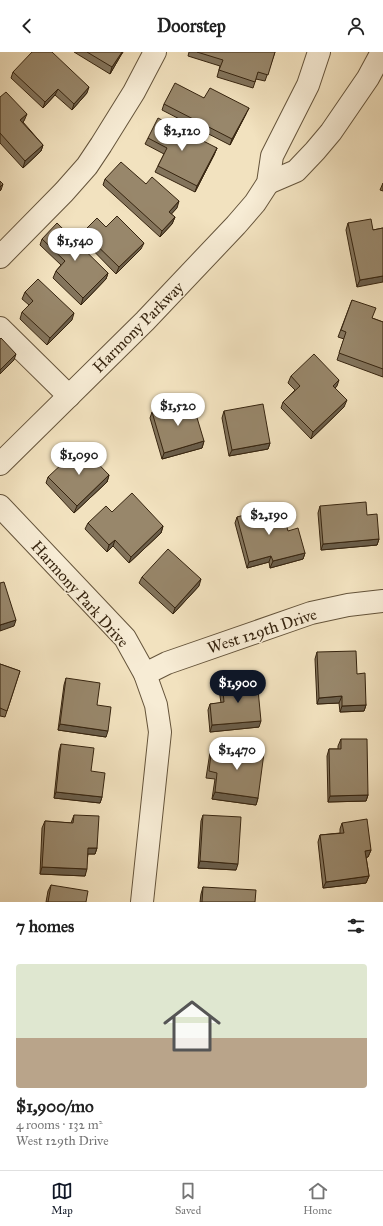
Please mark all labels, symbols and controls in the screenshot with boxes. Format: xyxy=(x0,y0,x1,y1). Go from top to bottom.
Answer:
icon: back xyxy=(16,15,38,37)
text: Doorstep xyxy=(157,15,226,37)
icon: person xyxy=(345,15,367,37)
pin: $2,120 xyxy=(149,118,215,152)
text: $2,120 xyxy=(164,123,200,139)
pin: $1,540 xyxy=(42,228,108,262)
text: $1,540 xyxy=(57,233,93,249)
street label: Harmony Parkway xyxy=(89,277,188,376)
pin: $1,520 xyxy=(145,393,211,427)
text: $1,520 xyxy=(160,398,196,414)
pin: $1,090 xyxy=(46,442,112,476)
text: $1,090 xyxy=(60,447,98,463)
pin: $2,190 xyxy=(236,502,302,536)
text: $2,190 xyxy=(250,507,288,523)
street label: Harmony Park Drive xyxy=(27,537,133,651)
street label: West 129th Drive xyxy=(205,604,319,658)
pin: $1,900 xyxy=(205,670,271,704)
text: $1,900 xyxy=(219,675,257,691)
pin: $1,470 xyxy=(204,737,270,771)
text: $1,470 xyxy=(218,742,256,758)
icon: filters xyxy=(345,915,367,937)
text: 7 homes xyxy=(16,916,74,937)
icon: home xyxy=(156,990,228,1062)
text: $1,900/mo xyxy=(16,1096,94,1117)
text: 4 rooms · 132 m² xyxy=(16,1117,102,1133)
text: West 129th Drive xyxy=(16,1133,109,1149)
tab: Map xyxy=(51,1180,73,1217)
tab: Saved xyxy=(175,1180,201,1217)
tab: Home xyxy=(303,1180,332,1217)

